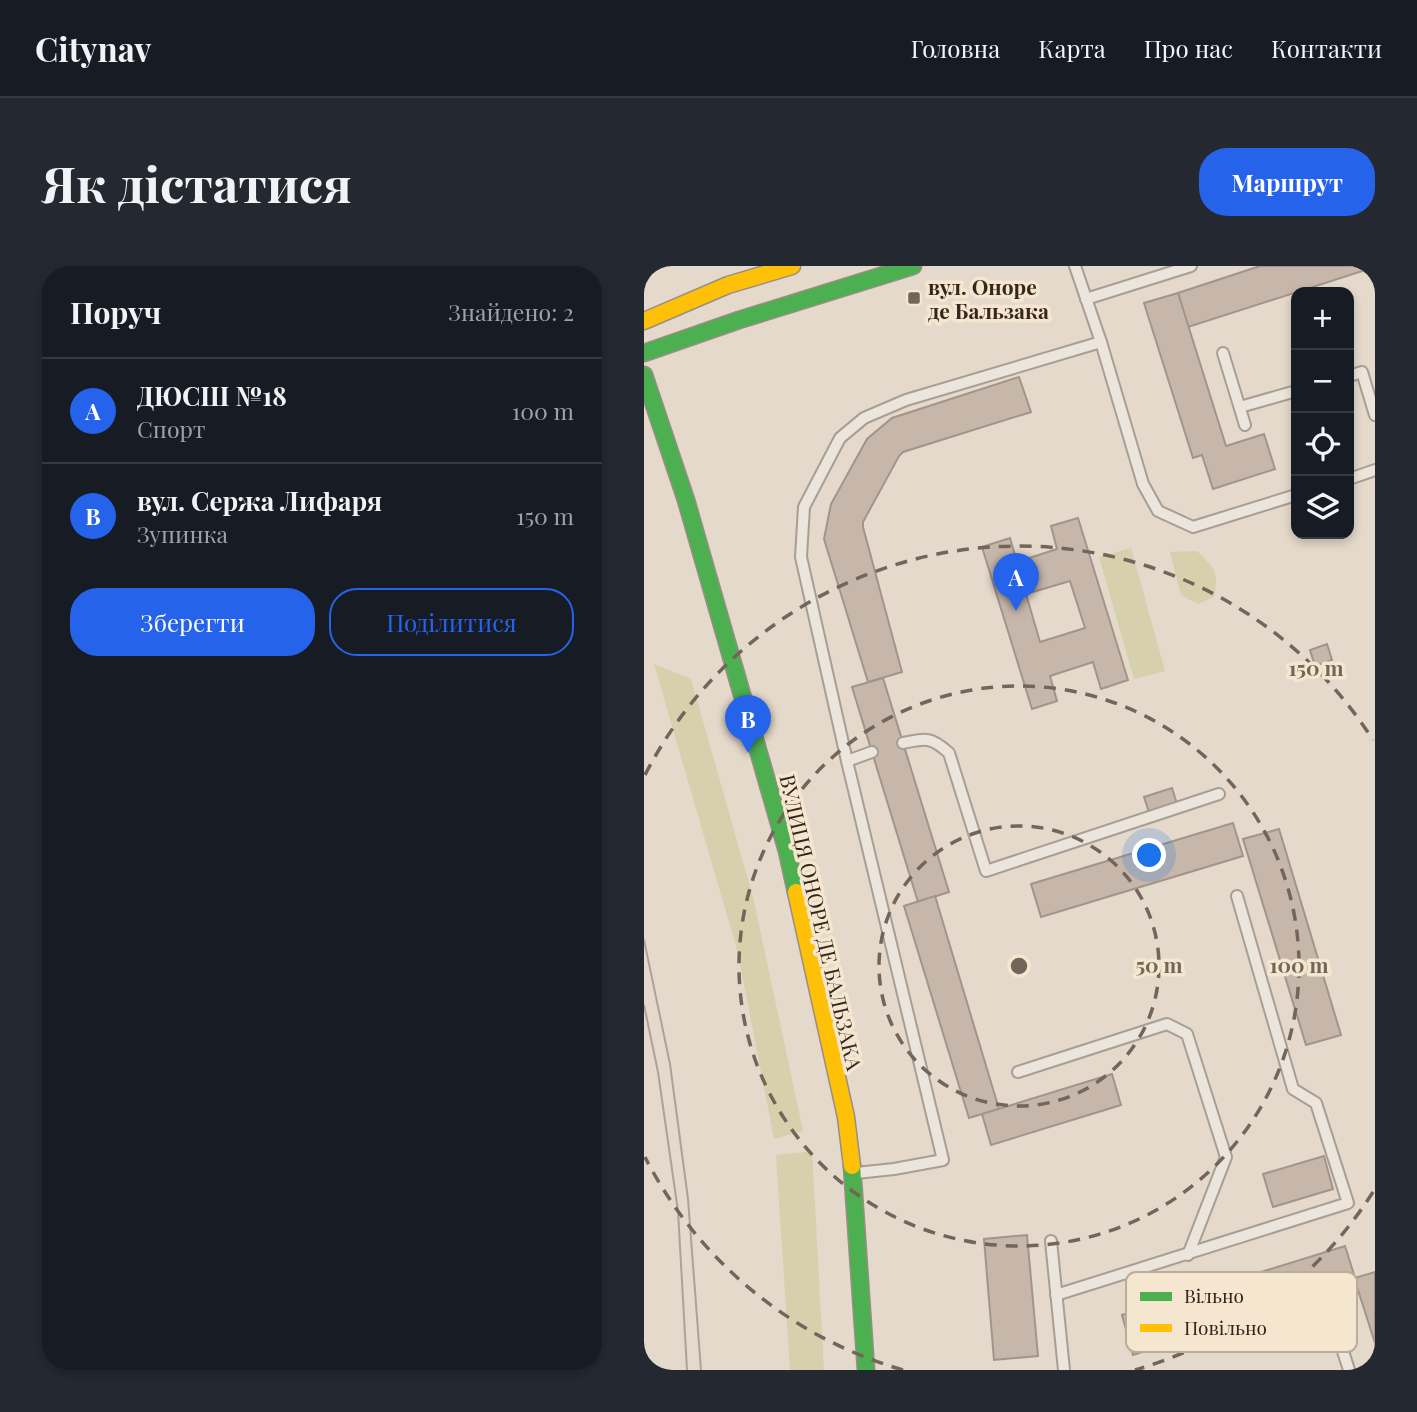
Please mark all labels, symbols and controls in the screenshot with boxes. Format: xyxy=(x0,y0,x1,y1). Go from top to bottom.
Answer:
text: Citynav xyxy=(35,26,151,70)
text: Головна xyxy=(911,32,1000,64)
text: Карта xyxy=(1038,32,1106,64)
text: Про нас xyxy=(1144,32,1233,64)
text: Контакти xyxy=(1271,32,1382,64)
button: Маршрут xyxy=(1199,148,1375,216)
text: Як дістатися xyxy=(42,150,352,215)
place label: вул. Оноре де Бальзака xyxy=(928,272,1049,324)
map controls xyxy=(1291,287,1354,539)
button: + xyxy=(1291,287,1354,350)
marker: вул. Оноре де Бальзака xyxy=(906,290,922,306)
text: Поруч xyxy=(70,292,161,332)
text: Знайдено: 2 xyxy=(448,296,574,327)
button: − xyxy=(1291,350,1354,413)
text: ДЮСШ №18 xyxy=(137,378,287,413)
text: A xyxy=(85,395,101,426)
text: 100 m xyxy=(512,395,574,426)
text: Спорт xyxy=(137,413,206,444)
button: locate xyxy=(1291,413,1354,476)
button: layers xyxy=(1291,476,1354,539)
text: вул. Сержа Лифаря xyxy=(137,483,382,518)
text: B xyxy=(85,500,101,531)
text: 150 m xyxy=(516,500,574,531)
text: Зупинка xyxy=(137,518,228,549)
pin: A xyxy=(993,553,1039,611)
button: Зберегти xyxy=(70,588,315,656)
button: Поділитися xyxy=(329,588,574,656)
text: 150 m xyxy=(1289,653,1343,681)
pin: B xyxy=(725,695,771,753)
street label: ВУЛИЦЯ ОНОРЕ ДЕ БАЛЬЗАКА xyxy=(774,771,870,1074)
your location xyxy=(1132,838,1166,872)
text: 50 m xyxy=(1135,950,1183,978)
text: 100 m xyxy=(1269,950,1329,978)
centre of rings xyxy=(1007,954,1031,978)
legend xyxy=(1126,1272,1357,1352)
text: Вільно xyxy=(1184,1282,1244,1308)
text: Повільно xyxy=(1184,1314,1267,1340)

